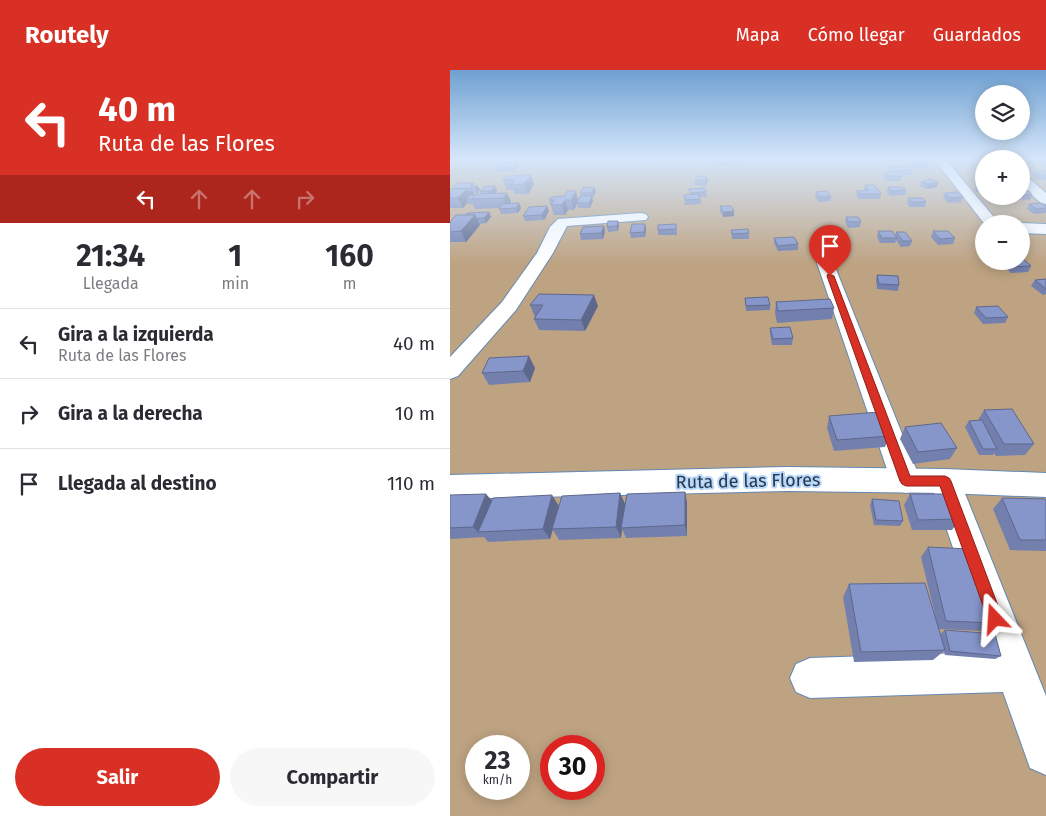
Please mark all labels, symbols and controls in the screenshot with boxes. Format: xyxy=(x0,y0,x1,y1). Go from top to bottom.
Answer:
text: Routely xyxy=(25,21,109,49)
text: Mapa xyxy=(736,24,780,46)
text: Cómo llegar xyxy=(808,24,905,46)
text: Guardados xyxy=(933,24,1021,46)
map controls xyxy=(975,85,1030,270)
button: layers xyxy=(975,85,1030,140)
text: 40 m xyxy=(98,88,176,130)
icon: left xyxy=(15,90,80,155)
text: Ruta de las Flores xyxy=(98,130,275,157)
button: + xyxy=(975,150,1030,205)
icon: left xyxy=(132,185,160,213)
icon: ahead xyxy=(185,185,213,213)
icon: ahead xyxy=(238,185,266,213)
icon: right xyxy=(291,185,319,213)
button: − xyxy=(975,215,1030,270)
pin xyxy=(809,225,851,276)
icon: arrive xyxy=(816,232,844,260)
text: 21:34 xyxy=(76,238,145,274)
text: 1 xyxy=(228,238,242,274)
text: 160 xyxy=(325,238,374,274)
text: Llegada xyxy=(83,274,139,293)
text: min xyxy=(221,274,249,293)
text: m xyxy=(343,274,356,293)
text: Gira a la izquierda xyxy=(58,323,214,346)
icon: left xyxy=(15,330,43,358)
text: 40 m xyxy=(393,332,435,355)
text: Ruta de las Flores xyxy=(58,346,187,365)
icon: right xyxy=(15,400,43,428)
text: Gira a la derecha xyxy=(58,402,203,425)
text: 10 m xyxy=(395,402,435,425)
street label: Ruta de las Flores xyxy=(676,469,820,493)
icon: arrive xyxy=(15,470,43,498)
text: Llegada al destino xyxy=(58,472,217,495)
text: 110 m xyxy=(387,472,435,495)
position arrow xyxy=(968,592,1020,644)
speed limit sign: 30 xyxy=(540,735,605,800)
text: 23 xyxy=(485,746,510,776)
button: Salir xyxy=(15,748,220,806)
button: Compartir xyxy=(230,748,435,806)
text: km/h xyxy=(483,773,512,787)

